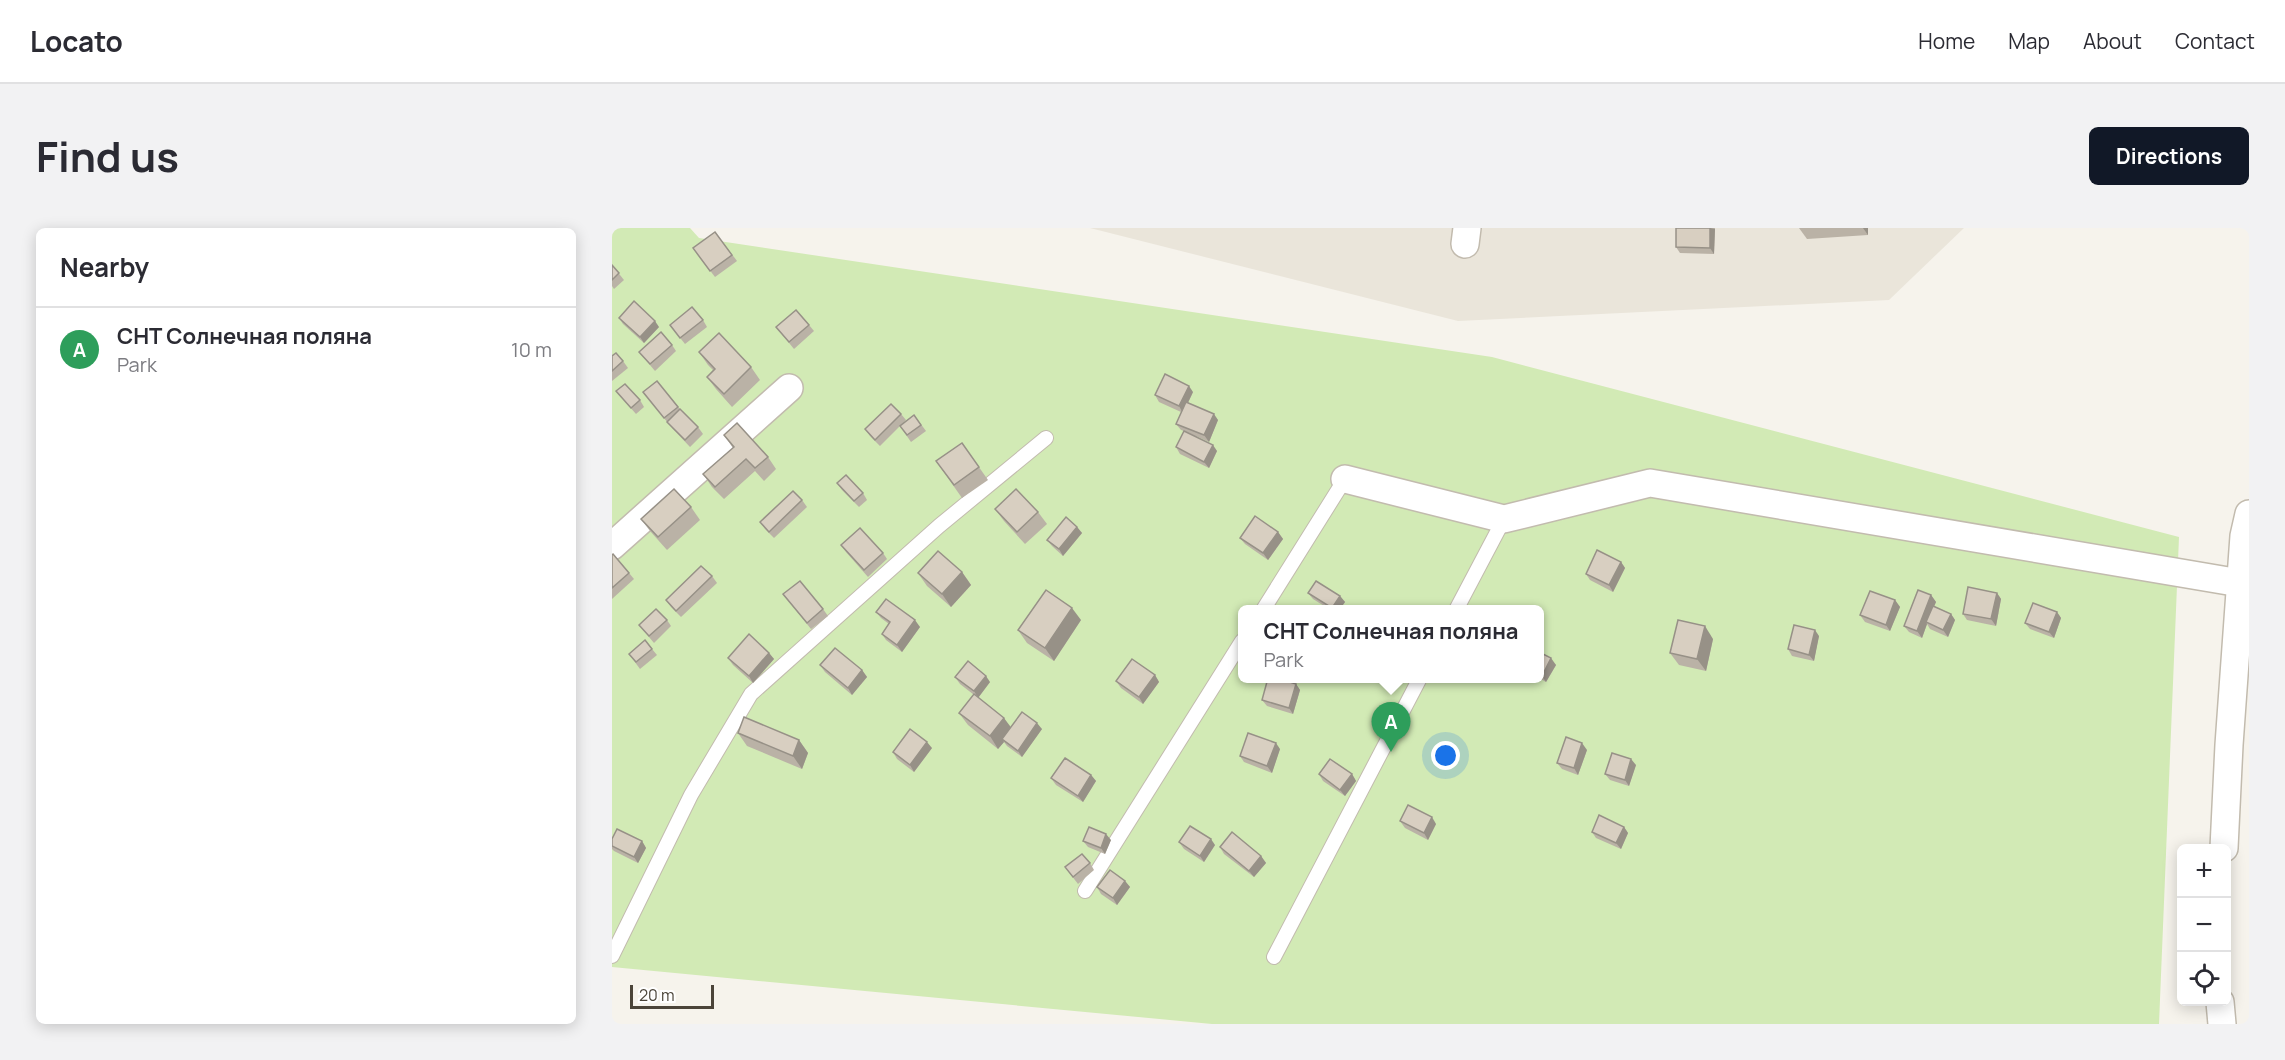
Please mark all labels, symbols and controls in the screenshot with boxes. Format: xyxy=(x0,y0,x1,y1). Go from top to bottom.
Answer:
text: Locato xyxy=(30,22,123,60)
text: Home xyxy=(1918,27,1975,55)
text: Map xyxy=(2008,27,2050,55)
text: About xyxy=(2083,27,2142,55)
text: Contact xyxy=(2175,27,2255,55)
text: Find us xyxy=(36,127,179,185)
button: Directions xyxy=(2089,127,2249,185)
text: Nearby xyxy=(60,249,149,285)
text: СНТ Солнечная поляна xyxy=(117,321,372,351)
text: A xyxy=(73,336,86,363)
text: 10 m xyxy=(511,336,552,363)
text: Park xyxy=(117,351,157,378)
popup xyxy=(1238,605,1544,683)
text: СНТ Солнечная поляна xyxy=(1263,616,1519,646)
text: Park xyxy=(1263,646,1303,673)
pin: A xyxy=(1372,702,1410,752)
your location xyxy=(1431,741,1460,770)
map controls xyxy=(2177,844,2231,1006)
button: + xyxy=(2177,844,2231,898)
button: − xyxy=(2177,898,2231,952)
button: locate xyxy=(2177,952,2231,1006)
scale bar xyxy=(630,982,714,1010)
text: 20 m xyxy=(639,984,675,1006)

